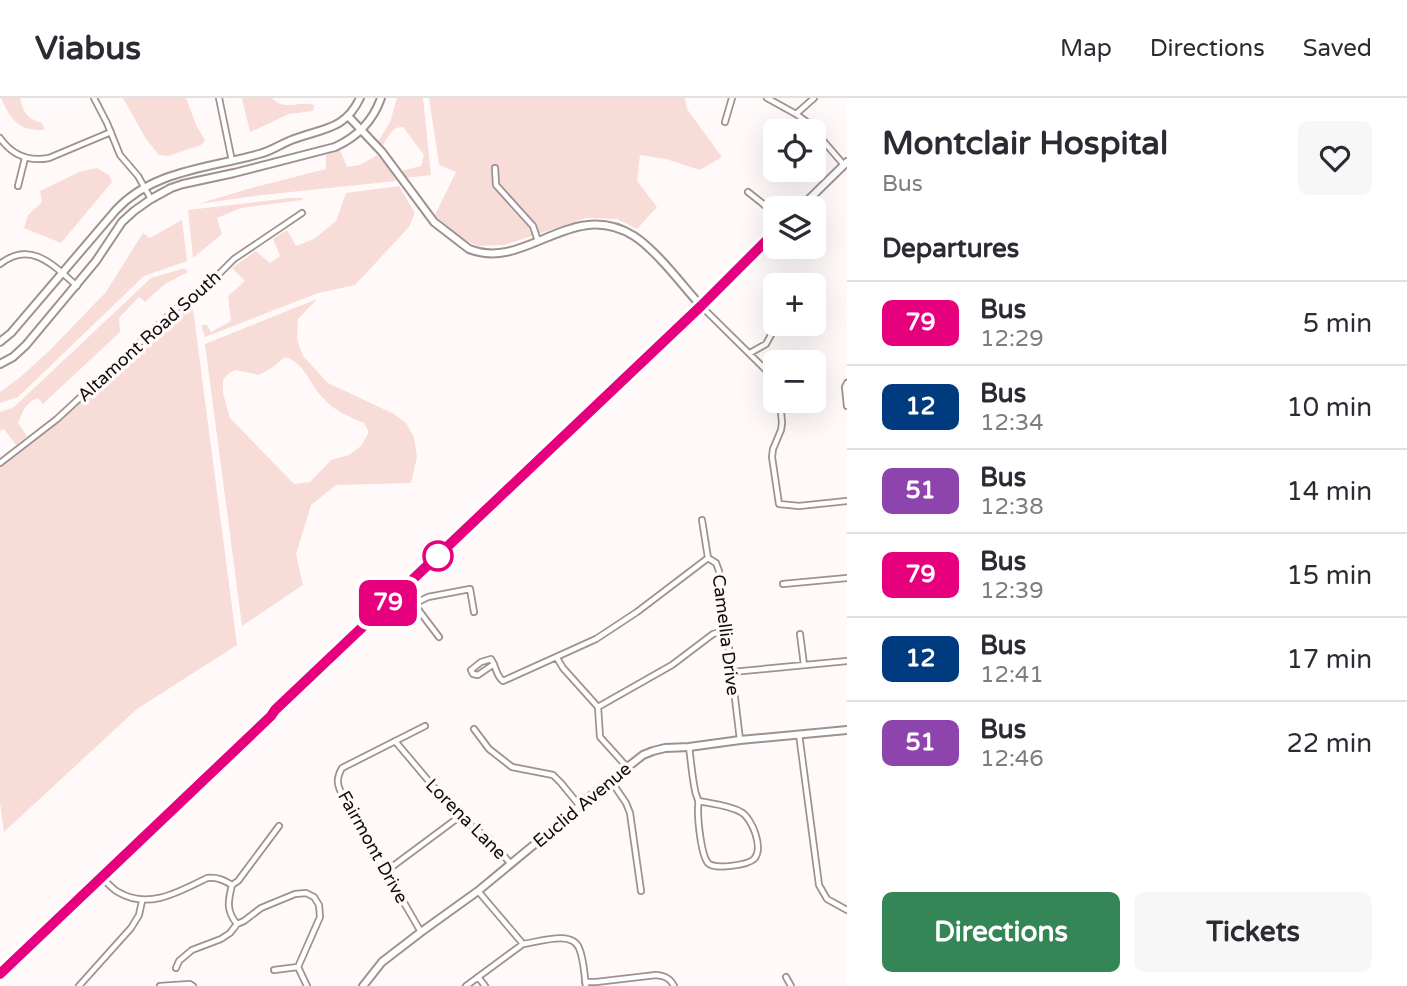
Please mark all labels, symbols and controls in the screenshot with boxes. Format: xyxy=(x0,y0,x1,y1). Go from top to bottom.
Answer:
text: Viabus xyxy=(35,29,141,68)
text: Map xyxy=(1060,34,1112,63)
text: Directions xyxy=(1150,34,1265,63)
text: Saved xyxy=(1303,34,1372,63)
map controls xyxy=(763,119,826,413)
button: locate xyxy=(763,119,826,182)
button: heart xyxy=(1298,121,1372,195)
text: Montclair Hospital xyxy=(882,124,1168,163)
text: Bus xyxy=(882,170,923,198)
button: layers xyxy=(763,196,826,259)
text: Departures xyxy=(882,233,1019,264)
street label: Altamont Road South xyxy=(73,266,225,406)
button: + xyxy=(763,273,826,336)
text: Bus xyxy=(980,294,1026,325)
text: 79 xyxy=(905,308,936,337)
text: 5 min xyxy=(1303,308,1372,339)
text: 12:29 xyxy=(980,325,1044,353)
button: − xyxy=(763,350,826,413)
text: Bus xyxy=(980,378,1026,409)
text: 12 xyxy=(905,392,936,421)
text: 10 min xyxy=(1286,392,1372,423)
text: 12:34 xyxy=(980,409,1044,437)
text: Bus xyxy=(980,462,1026,493)
text: 51 xyxy=(905,476,936,505)
text: 14 min xyxy=(1286,476,1372,507)
text: 12:38 xyxy=(980,493,1044,521)
unlabelled marker xyxy=(423,541,453,571)
text: Bus xyxy=(980,546,1026,577)
text: 79 xyxy=(905,560,936,589)
text: 15 min xyxy=(1286,560,1372,591)
street label: Camellia Drive xyxy=(708,573,744,697)
text: 12:39 xyxy=(980,577,1044,605)
line badge: 79 xyxy=(356,580,420,626)
text: 79 xyxy=(373,588,403,617)
text: Bus xyxy=(980,630,1026,661)
text: 12 xyxy=(905,644,936,673)
text: 17 min xyxy=(1286,644,1372,675)
text: 12:41 xyxy=(980,661,1044,689)
text: Bus xyxy=(980,714,1026,745)
text: 51 xyxy=(905,728,936,757)
text: 22 min xyxy=(1286,728,1372,759)
text: 12:46 xyxy=(980,745,1044,773)
street label: Euclid Avenue xyxy=(528,758,636,852)
street label: Lorena Lane xyxy=(421,774,511,864)
street label: Fairmont Drive xyxy=(333,787,413,907)
button: Directions xyxy=(882,892,1120,972)
button: Tickets xyxy=(1134,892,1372,972)

